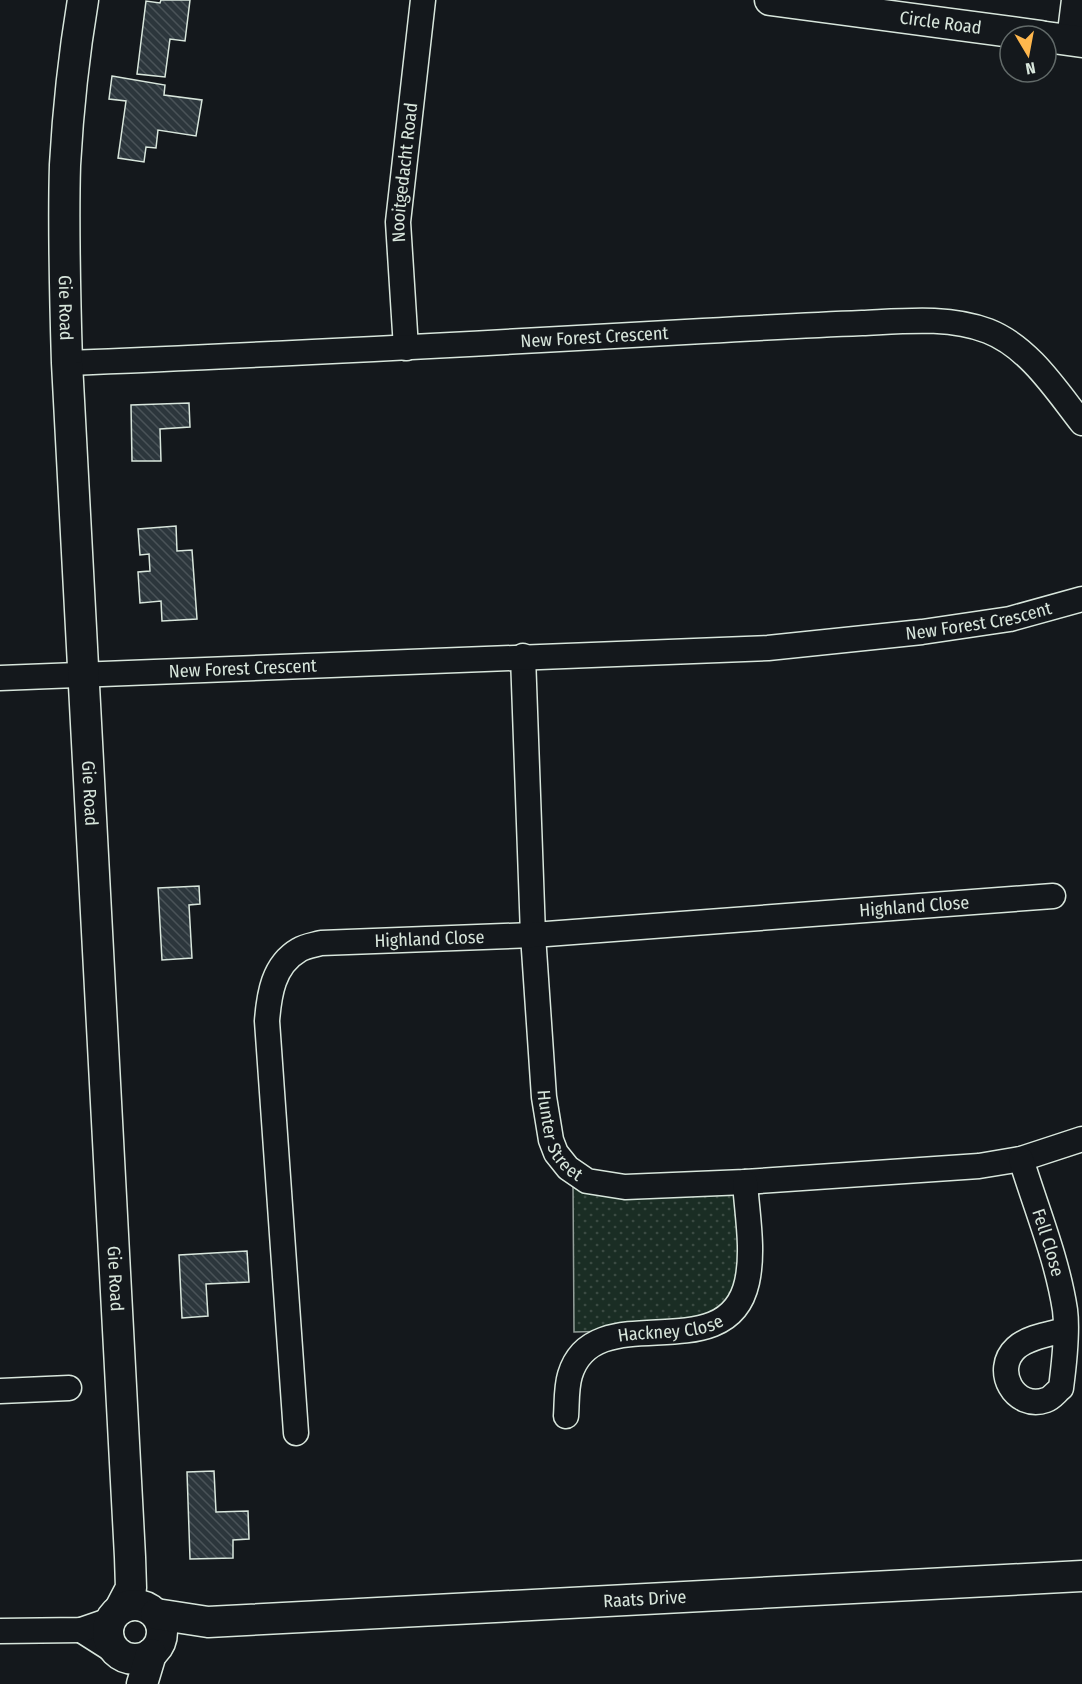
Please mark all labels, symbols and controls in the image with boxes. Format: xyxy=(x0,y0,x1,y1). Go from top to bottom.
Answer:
street label: Circle Road xyxy=(898,6,983,39)
north arrow xyxy=(998,24,1058,84)
text: N xyxy=(1024,58,1037,78)
street label: Nooitgedacht Road xyxy=(387,102,422,243)
street label: Gie Road xyxy=(54,275,77,341)
street label: New Forest Crescent xyxy=(520,322,669,352)
street label: New Forest Crescent xyxy=(905,597,1054,645)
street label: New Forest Crescent xyxy=(168,655,317,682)
street label: Gie Road xyxy=(77,760,102,827)
street label: Highland Close xyxy=(859,891,970,921)
street label: Highland Close xyxy=(374,926,485,952)
street label: Hunter Street xyxy=(533,1089,587,1186)
street label: Fell Close xyxy=(1027,1206,1069,1279)
street label: Gie Road xyxy=(103,1245,128,1312)
street label: Hackney Close xyxy=(616,1310,727,1347)
street label: Raats Drive xyxy=(603,1586,687,1612)

